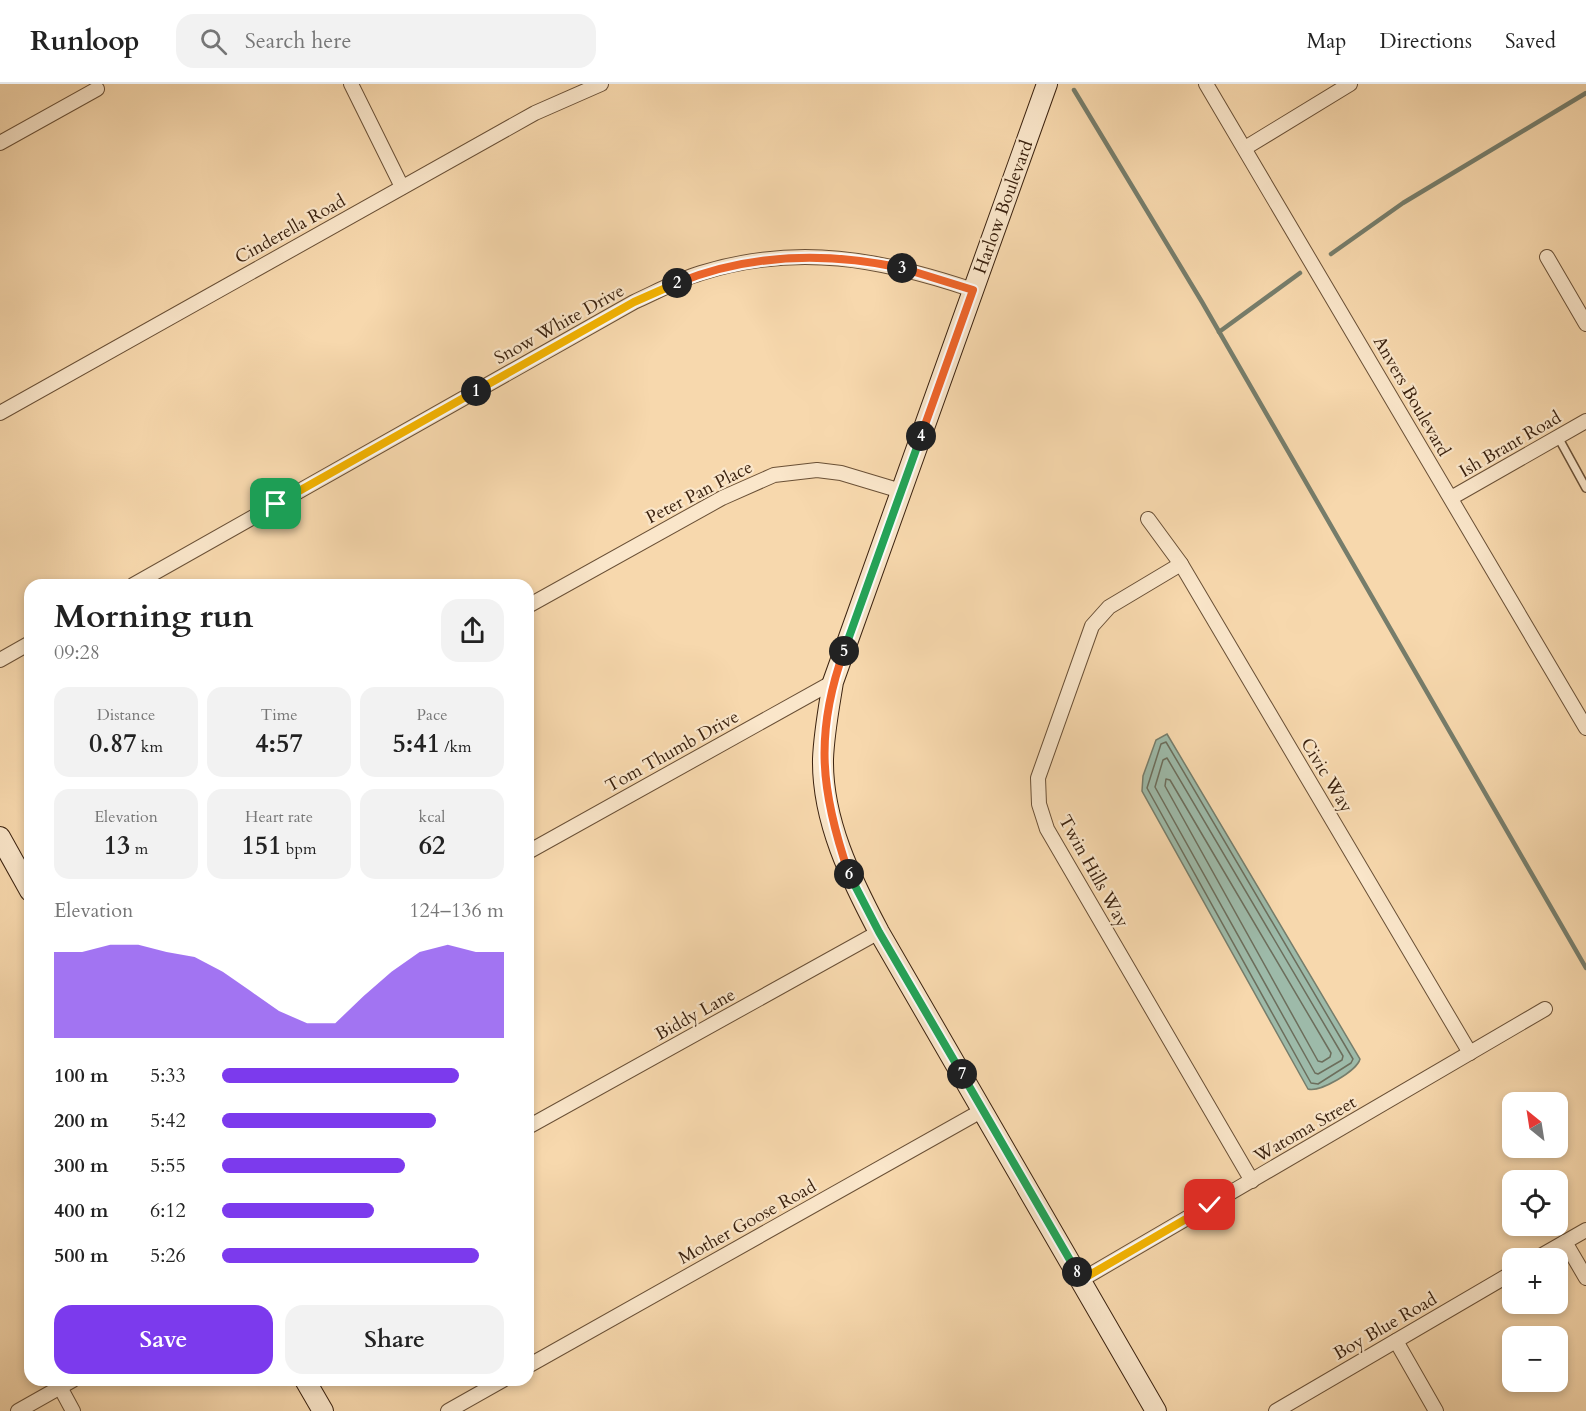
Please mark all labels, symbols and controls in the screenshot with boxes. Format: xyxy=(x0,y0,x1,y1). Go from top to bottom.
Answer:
search box xyxy=(176,14,596,68)
text: Runloop xyxy=(30,22,140,60)
icon: search xyxy=(197,25,230,58)
text: Search here xyxy=(245,26,351,56)
text: Map xyxy=(1306,27,1346,56)
text: Directions xyxy=(1379,27,1472,56)
text: Saved xyxy=(1505,27,1556,56)
street label: Harlow Boulevard xyxy=(968,136,1039,278)
street label: Cinderella Road xyxy=(230,189,350,270)
pin: 3 xyxy=(887,253,917,283)
text: 3 xyxy=(898,257,906,279)
pin: 2 xyxy=(662,268,692,298)
text: 2 xyxy=(673,272,681,294)
street label: Snow White Drive xyxy=(490,278,629,371)
street label: Anvers Boulevard xyxy=(1367,331,1456,461)
pin: 1 xyxy=(461,376,491,406)
text: 1 xyxy=(472,380,480,402)
street label: Ish Brant Road xyxy=(1455,405,1566,484)
pin: 4 xyxy=(906,421,936,451)
text: 4 xyxy=(917,425,925,447)
street label: Peter Pan Place xyxy=(641,455,757,530)
pin xyxy=(250,478,301,529)
icon: arrive xyxy=(259,487,292,520)
text: Morning run xyxy=(54,594,254,639)
button: share xyxy=(441,599,504,662)
pin: 5 xyxy=(829,636,859,666)
text: 09:28 xyxy=(54,639,100,666)
text: 5 xyxy=(840,640,848,662)
text: Distance xyxy=(97,704,155,726)
text: Time xyxy=(260,704,298,726)
text: Pace xyxy=(417,704,447,726)
street label: Tom Thumb Drive xyxy=(601,704,744,799)
text: 0.87 xyxy=(89,726,137,761)
text: 4:57 xyxy=(255,726,303,761)
text: 5:41 xyxy=(392,726,440,761)
street label: Civic Way xyxy=(1294,733,1359,818)
text: km xyxy=(137,736,163,758)
text: /km xyxy=(440,736,472,758)
text: Elevation xyxy=(94,806,158,828)
text: Heart rate xyxy=(245,806,313,828)
text: kcal xyxy=(419,806,445,828)
street label: Twin Hills Way xyxy=(1052,810,1135,932)
text: 13 xyxy=(104,828,130,863)
text: 151 xyxy=(242,828,282,863)
text: 62 xyxy=(419,828,445,863)
text: m xyxy=(130,838,148,860)
text: bpm xyxy=(282,838,316,860)
pin: 6 xyxy=(834,859,864,889)
text: 6 xyxy=(845,863,853,885)
text: Elevation xyxy=(54,897,133,924)
text: 124–136 m xyxy=(409,897,504,924)
street label: Biddy Lane xyxy=(651,982,740,1047)
pin: 7 xyxy=(947,1059,977,1089)
text: 100 m xyxy=(54,1062,109,1089)
text: 5:33 xyxy=(150,1062,186,1089)
text: 7 xyxy=(958,1063,966,1085)
street label: Watoma Street xyxy=(1249,1090,1361,1169)
north arrow xyxy=(1502,1092,1568,1158)
map controls xyxy=(1502,1092,1568,1392)
text: 200 m xyxy=(54,1107,109,1134)
text: 5:42 xyxy=(150,1107,186,1134)
text: 300 m xyxy=(54,1152,109,1179)
text: 5:55 xyxy=(150,1152,186,1179)
button: locate xyxy=(1502,1170,1568,1236)
street label: Mother Goose Road xyxy=(674,1174,821,1271)
pin xyxy=(1184,1179,1235,1230)
icon: check xyxy=(1193,1188,1226,1221)
text: 400 m xyxy=(54,1197,109,1224)
text: 6:12 xyxy=(150,1197,186,1224)
text: 500 m xyxy=(54,1242,109,1269)
text: 5:26 xyxy=(150,1242,186,1269)
button: + xyxy=(1502,1248,1568,1314)
pin: 8 xyxy=(1062,1257,1092,1287)
text: 8 xyxy=(1073,1261,1081,1283)
street label: Boy Blue Road xyxy=(1329,1287,1442,1366)
button: Save xyxy=(54,1305,273,1374)
button: Share xyxy=(285,1305,504,1374)
button: − xyxy=(1502,1326,1568,1392)

